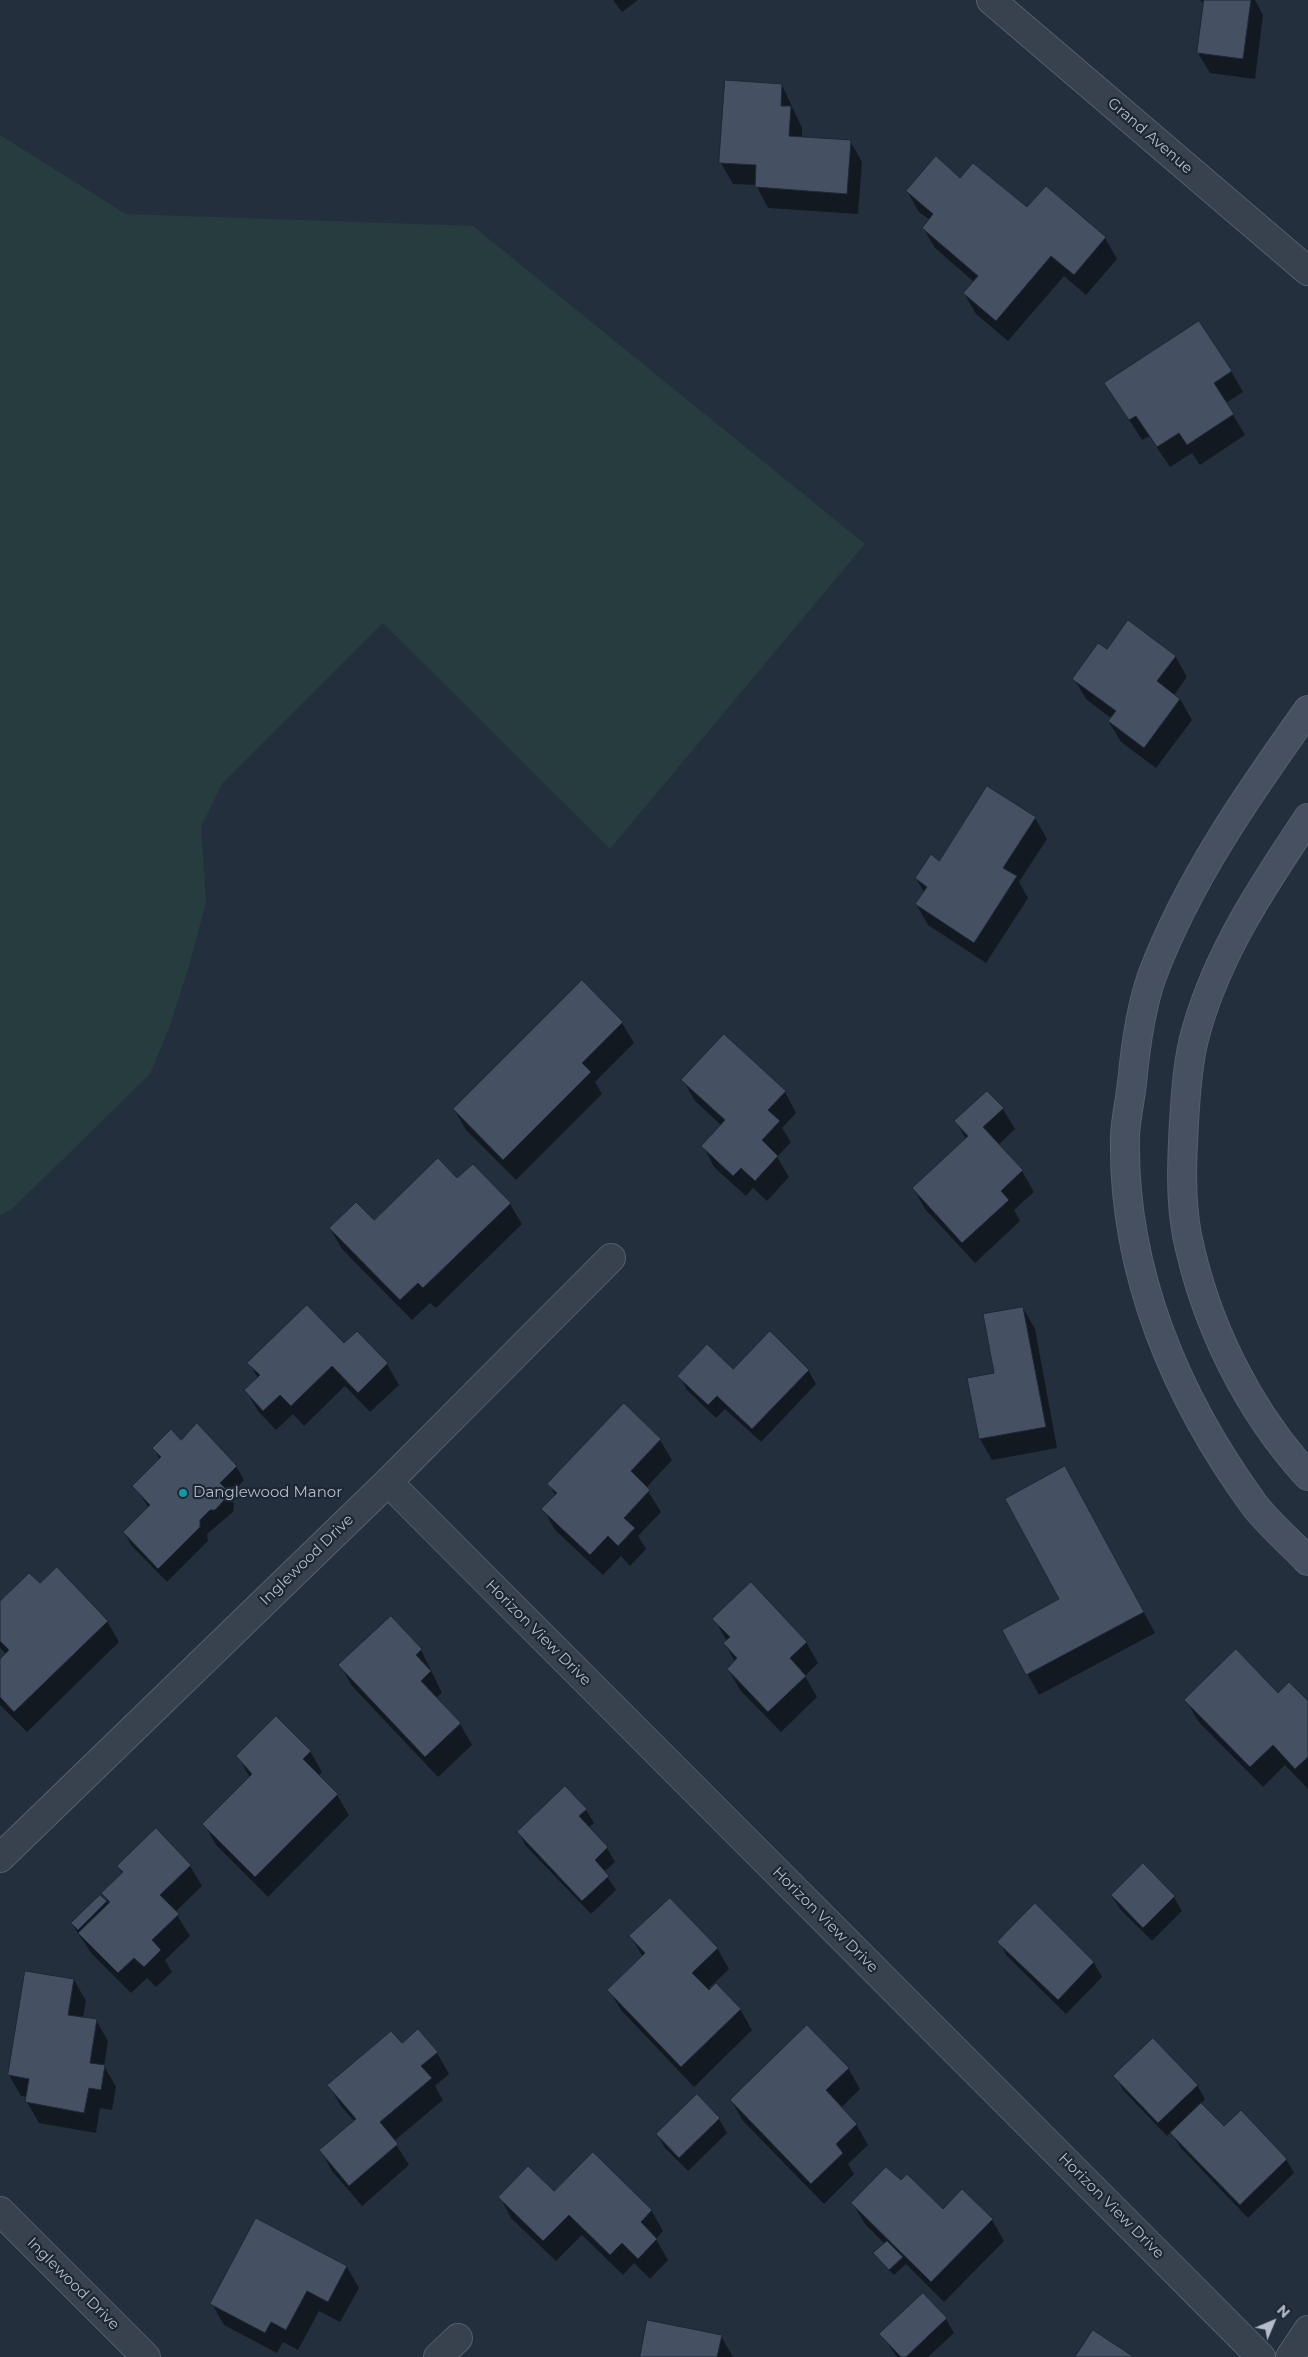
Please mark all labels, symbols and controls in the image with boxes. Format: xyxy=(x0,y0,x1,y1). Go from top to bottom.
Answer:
street label: Grand Avenue xyxy=(1104,94,1196,178)
place label: Danglewood Manor xyxy=(193,1484,342,1502)
marker: Danglewood Manor xyxy=(177,1487,189,1499)
street label: Inglewood Drive xyxy=(256,1511,358,1609)
street label: Horizon View Drive xyxy=(481,1576,595,1690)
street label: Horizon View Drive xyxy=(768,1863,882,1977)
street label: Horizon View Drive xyxy=(1054,2149,1168,2263)
street label: Inglewood Drive xyxy=(23,2234,123,2334)
north arrow xyxy=(1248,2297,1298,2347)
text: N xyxy=(1273,2301,1294,2322)

